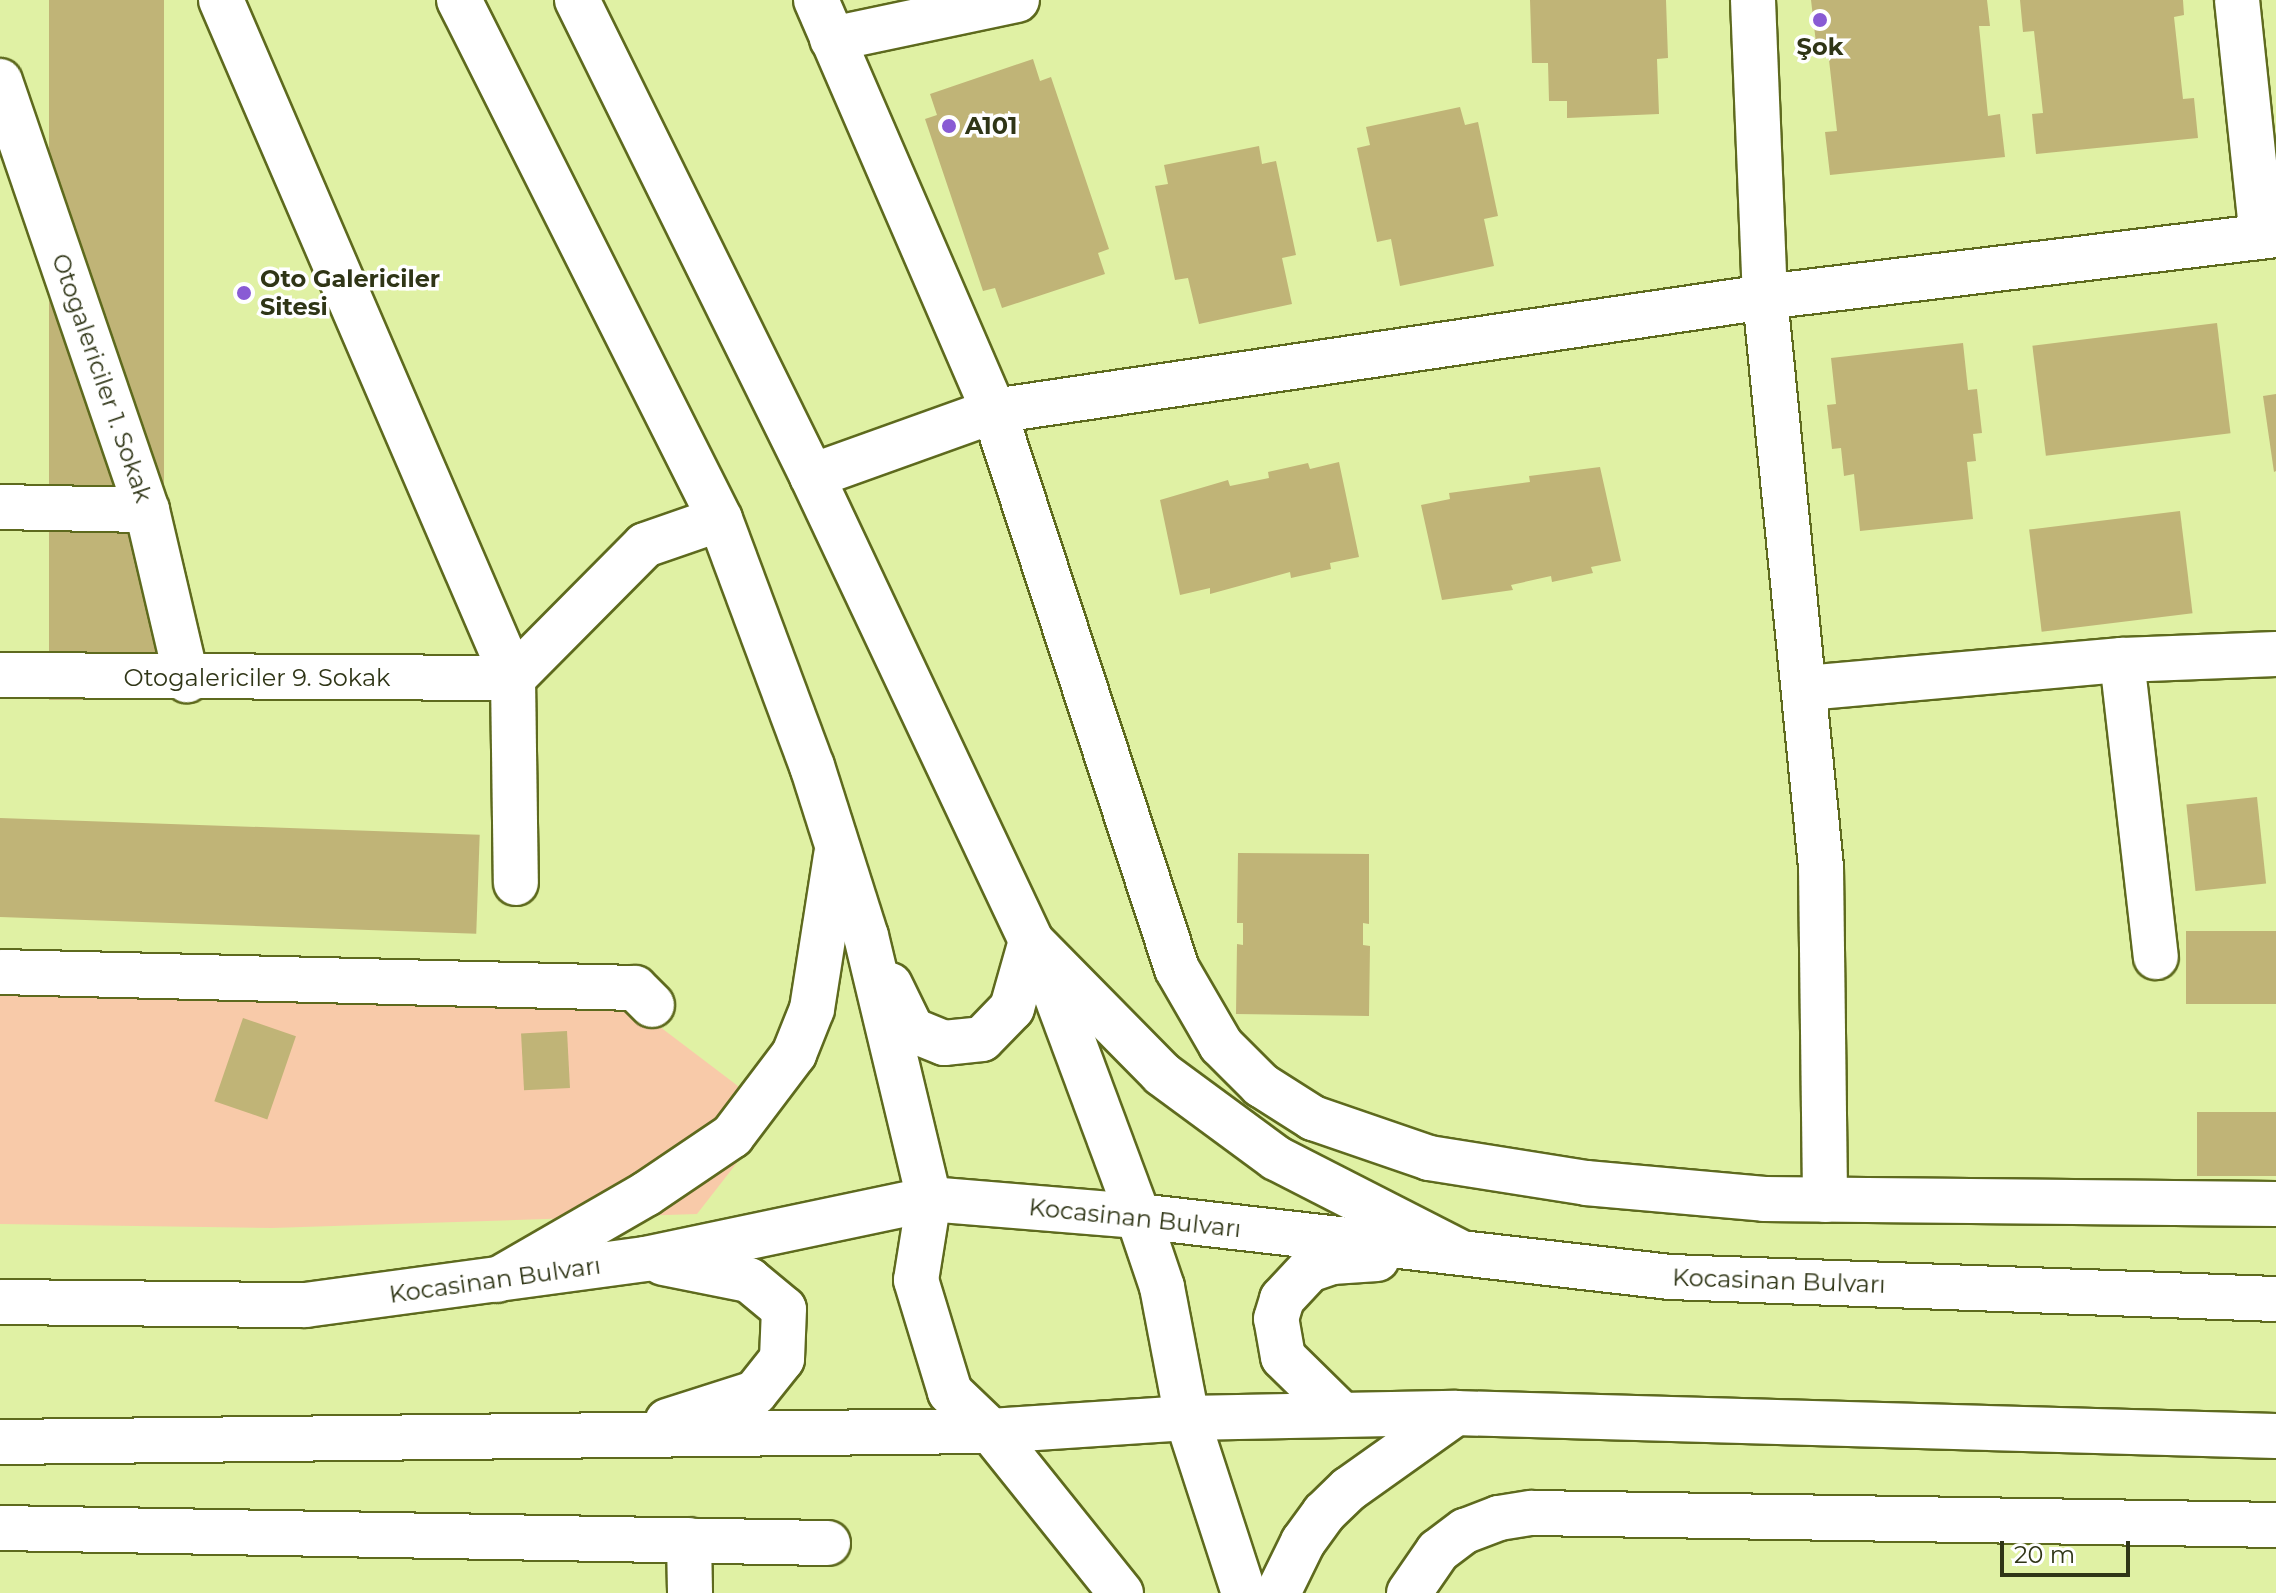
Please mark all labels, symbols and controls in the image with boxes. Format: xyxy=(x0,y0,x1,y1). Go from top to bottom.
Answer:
marker: Şok xyxy=(1811,11,1829,29)
place label: Şok xyxy=(1797,33,1843,61)
place label: A101 xyxy=(965,112,1017,140)
marker: A101 xyxy=(940,117,958,135)
street label: Otogalericiler 1. Sokak xyxy=(46,250,158,506)
place label: Oto Galericiler Sitesi xyxy=(260,265,440,321)
marker: Oto Galericiler Sitesi xyxy=(235,284,253,302)
street label: Otogalericiler 9. Sokak xyxy=(124,664,390,692)
street label: Kocasinan Bulvarı xyxy=(1027,1193,1243,1243)
street label: Kocasinan Bulvarı xyxy=(387,1251,603,1309)
street label: Kocasinan Bulvarı xyxy=(1672,1263,1886,1299)
scale bar xyxy=(2004,1525,2134,1575)
text: 20 m xyxy=(2014,1540,2075,1569)

